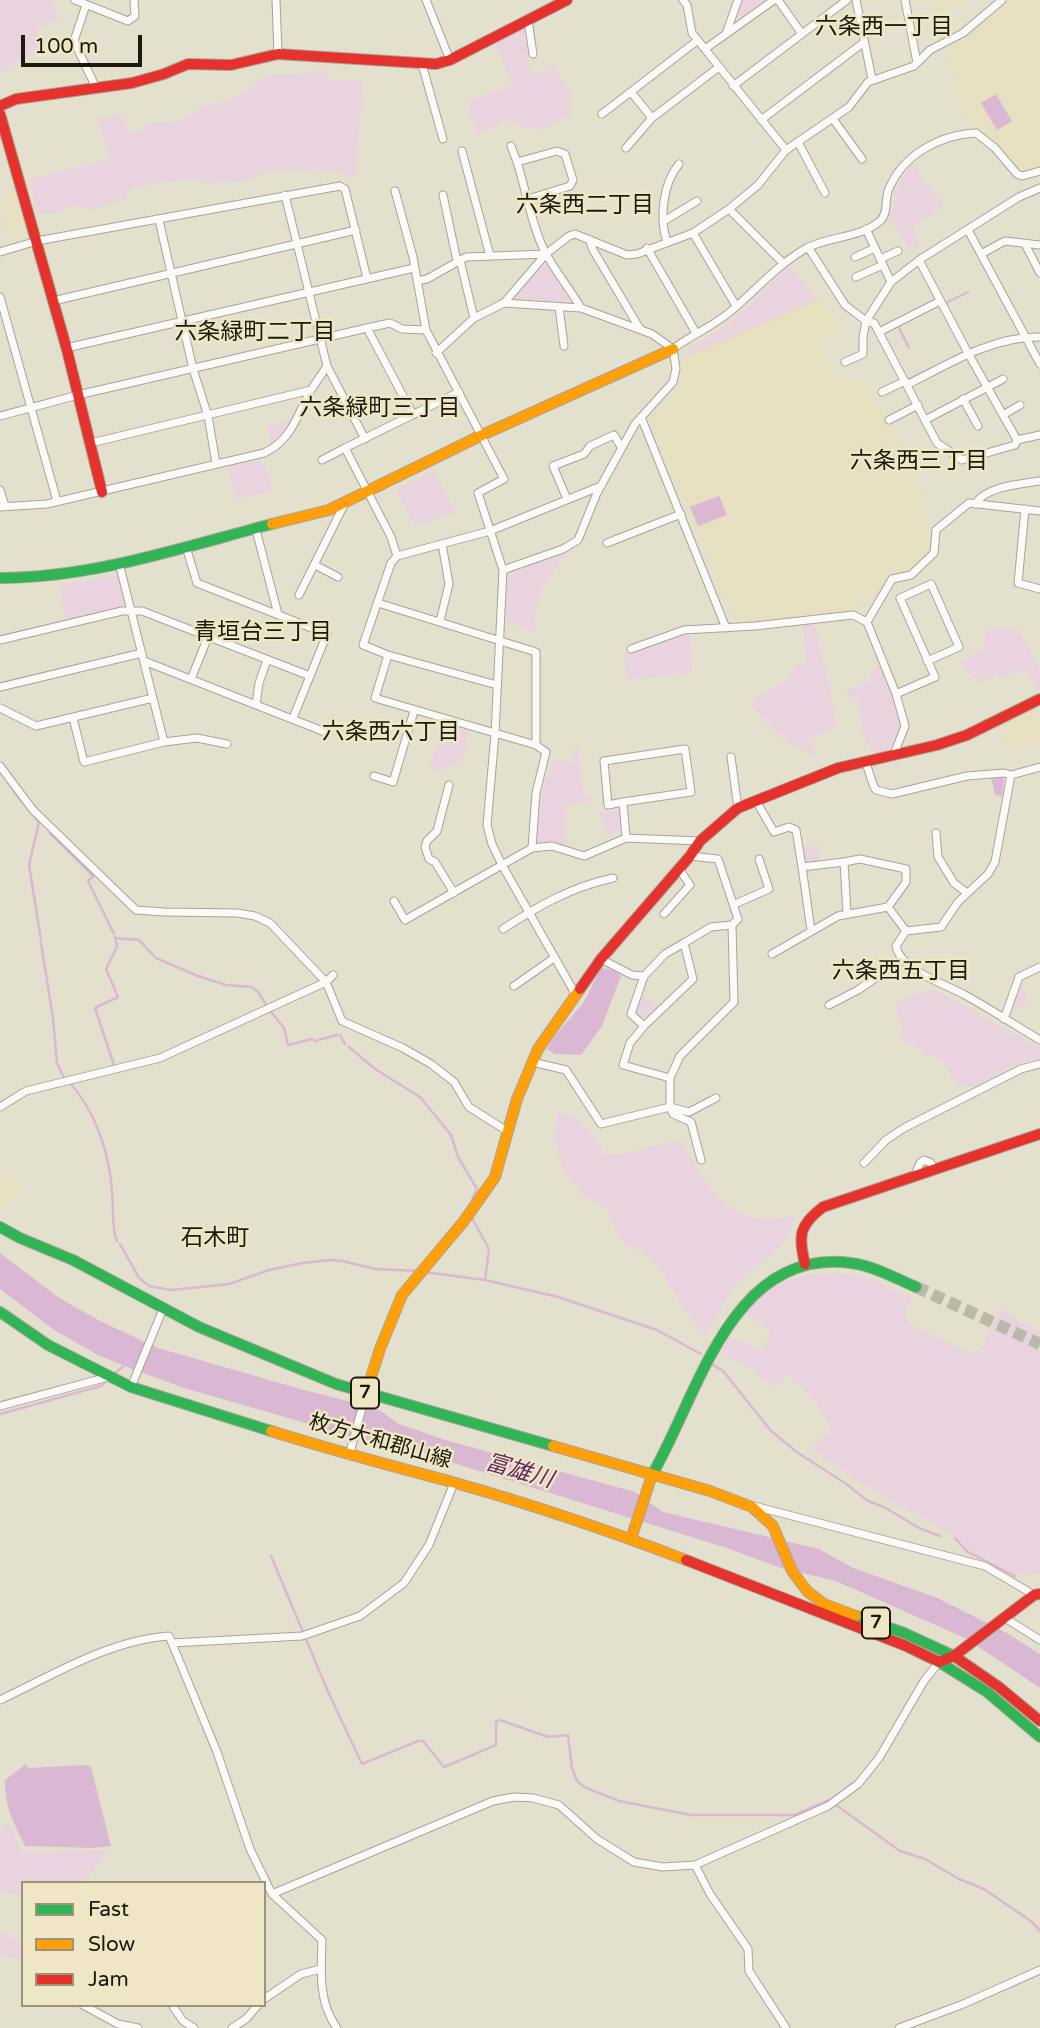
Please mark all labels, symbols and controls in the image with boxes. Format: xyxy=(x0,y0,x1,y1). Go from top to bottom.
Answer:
district label: 六条西一丁目 xyxy=(815,14,953,42)
scale bar xyxy=(24,21,145,65)
text: 100 m xyxy=(34,34,98,59)
district label: 六条西二丁目 xyxy=(516,192,654,220)
district label: 六条緑町二丁目 xyxy=(175,319,335,347)
district label: 六条緑町三丁目 xyxy=(300,395,460,423)
district label: 六条西三丁目 xyxy=(850,448,988,476)
district label: 青垣台三丁目 xyxy=(194,619,332,647)
district label: 六条西六丁目 xyxy=(322,719,460,747)
district label: 六条西五丁目 xyxy=(832,958,970,986)
district label: 石木町 xyxy=(181,1225,249,1253)
road number: 7 xyxy=(351,1378,379,1408)
street label: 枚方大和郡山線 xyxy=(306,1410,454,1474)
water label: 富雄川 xyxy=(482,1449,556,1495)
road number: 7 xyxy=(862,1608,890,1638)
legend xyxy=(21,1881,266,2007)
text: Fast xyxy=(88,1897,129,1922)
text: Slow xyxy=(88,1932,135,1957)
text: Jam xyxy=(88,1967,129,1992)

